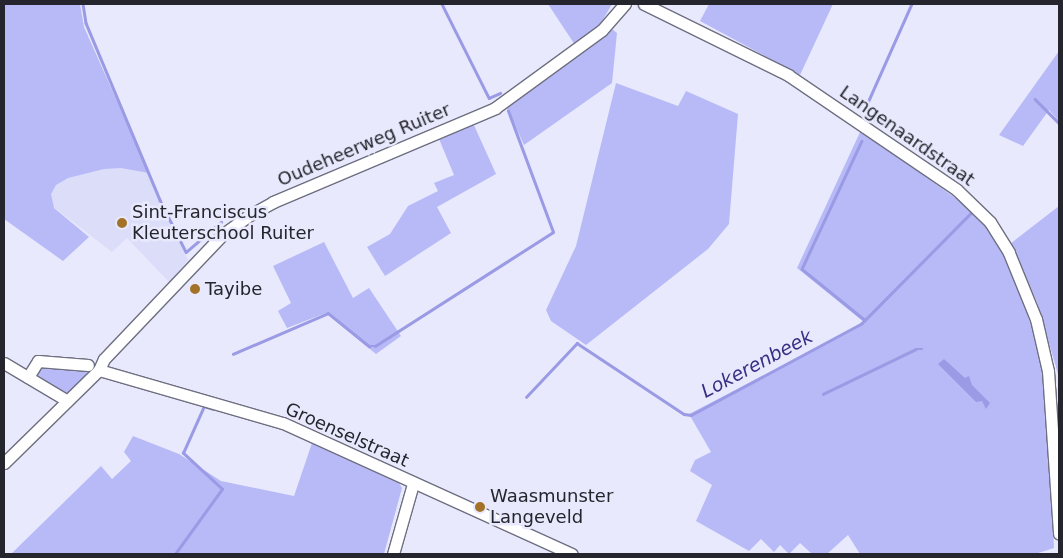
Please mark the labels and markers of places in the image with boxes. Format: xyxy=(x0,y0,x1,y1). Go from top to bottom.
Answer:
place label: Sint-Franciscus Kleuterschool Ruiter xyxy=(132,202,314,244)
marker: Sint-Franciscus Kleuterschool Ruiter xyxy=(116,217,128,229)
place label: Tayibe xyxy=(205,278,262,300)
marker: Tayibe xyxy=(189,283,201,295)
place label: Waasmunster Langeveld xyxy=(490,486,613,528)
marker: Waasmunster Langeveld xyxy=(474,501,486,513)

